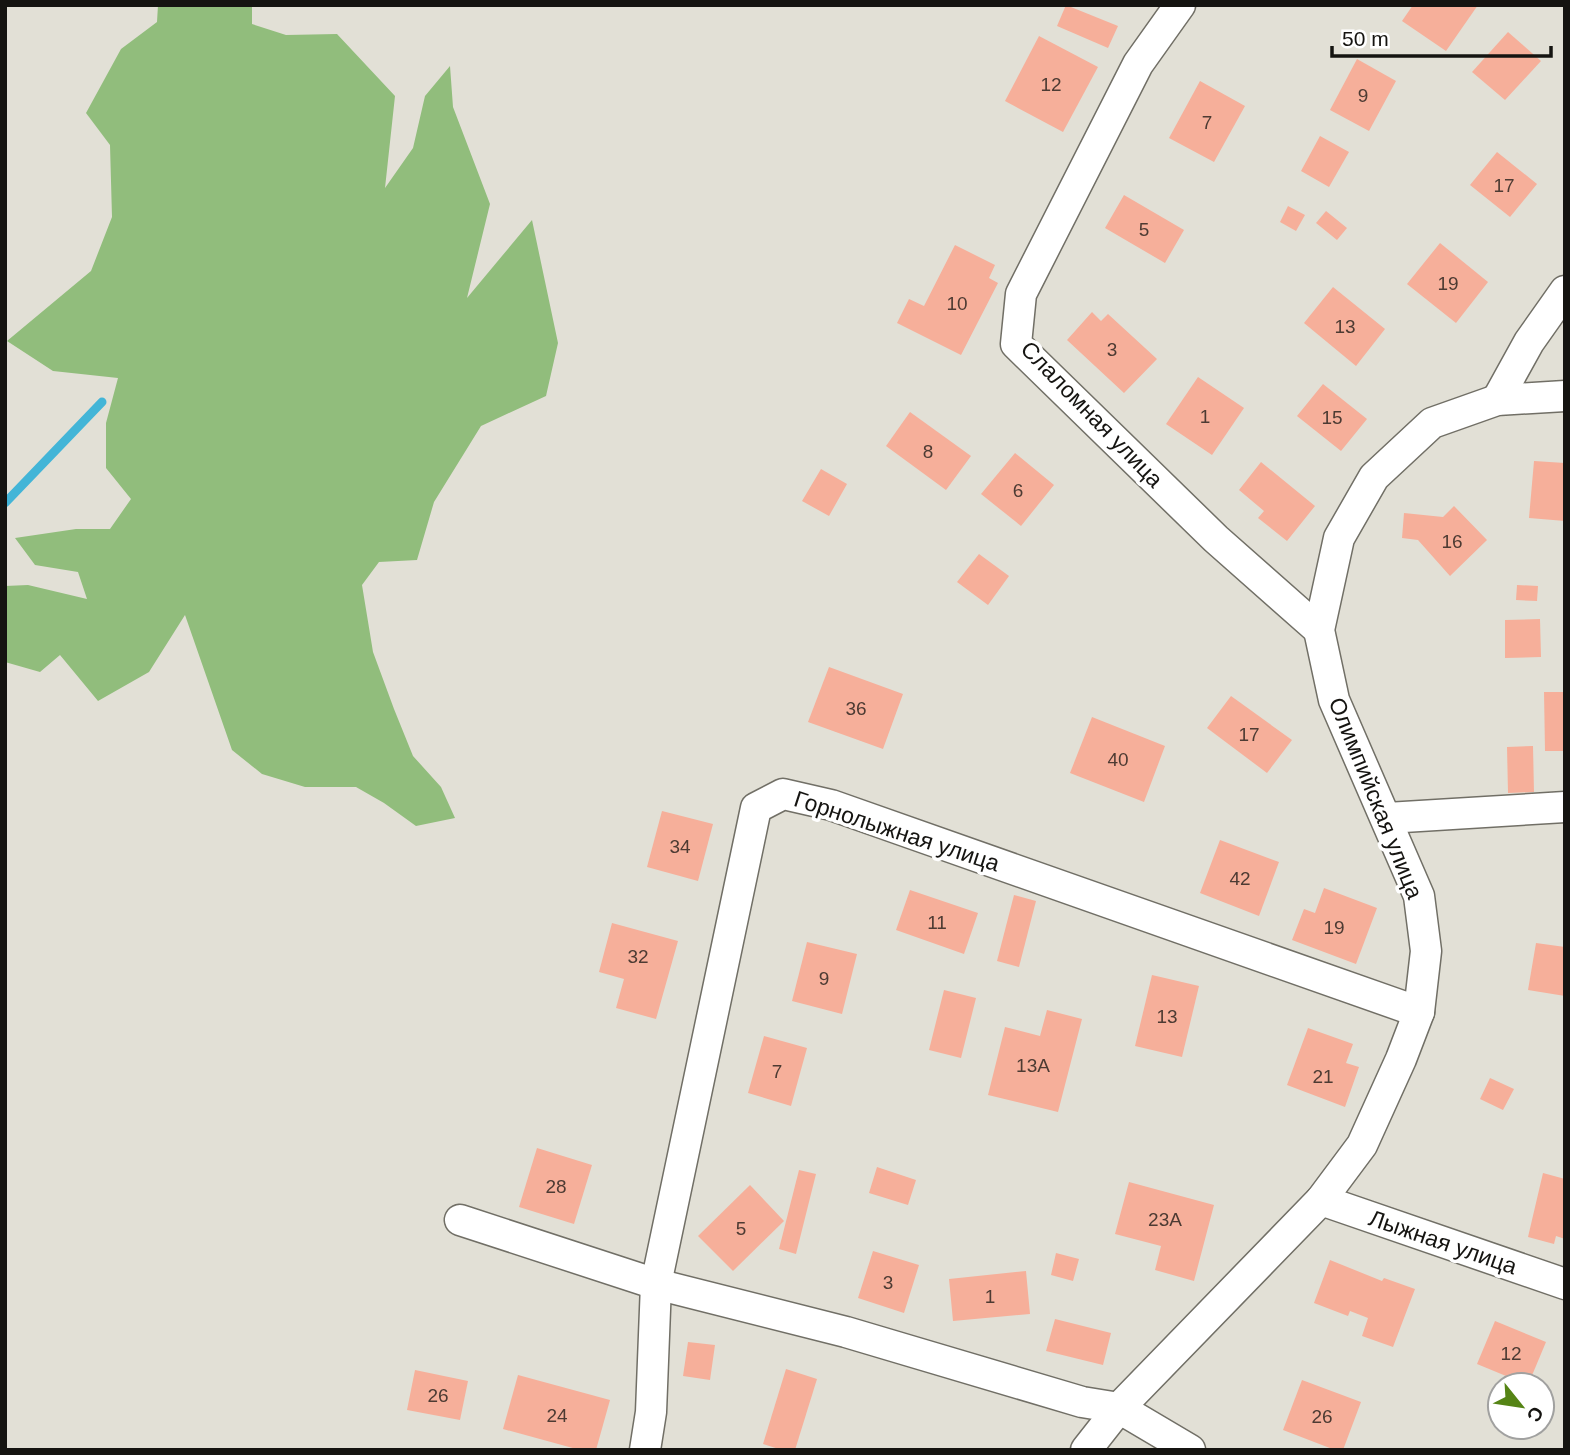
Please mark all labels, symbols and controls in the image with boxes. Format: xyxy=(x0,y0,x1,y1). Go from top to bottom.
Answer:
scale bar xyxy=(1332,14,1551,58)
text: 50 m xyxy=(1342,27,1389,50)
house number: 12 xyxy=(1040,74,1062,95)
house number: 9 xyxy=(1358,85,1368,106)
house number: 7 xyxy=(1202,112,1212,133)
house number: 17 xyxy=(1493,175,1515,196)
house number: 5 xyxy=(1139,219,1149,240)
house number: 19 xyxy=(1437,273,1459,294)
house number: 10 xyxy=(946,293,968,314)
house number: 13 xyxy=(1334,316,1356,337)
street label: Слаломная улица xyxy=(1016,336,1168,492)
house number: 3 xyxy=(1107,339,1117,360)
house number: 1 xyxy=(1200,406,1210,427)
house number: 15 xyxy=(1321,407,1343,428)
house number: 8 xyxy=(923,441,933,462)
house number: 6 xyxy=(1013,480,1023,501)
house number: 16 xyxy=(1441,531,1463,552)
street label: Олимпийская улица xyxy=(1324,694,1428,903)
house number: 36 xyxy=(845,698,867,719)
house number: 17 xyxy=(1238,724,1260,745)
house number: 40 xyxy=(1107,749,1129,770)
street label: Горнолыжная улица xyxy=(791,786,1003,877)
house number: 34 xyxy=(669,836,691,857)
house number: 42 xyxy=(1229,868,1251,889)
house number: 11 xyxy=(927,912,947,933)
house number: 19 xyxy=(1323,917,1345,938)
house number: 32 xyxy=(627,946,649,967)
house number: 9 xyxy=(819,968,829,989)
house number: 13 xyxy=(1156,1006,1178,1027)
house number: 13А xyxy=(1016,1055,1050,1076)
house number: 7 xyxy=(772,1061,782,1082)
house number: 21 xyxy=(1312,1066,1334,1087)
house number: 28 xyxy=(545,1176,567,1197)
street label: Лыжная улица xyxy=(1366,1205,1521,1280)
house number: 23А xyxy=(1148,1209,1182,1230)
house number: 5 xyxy=(736,1218,746,1239)
house number: 3 xyxy=(883,1272,893,1293)
house number: 1 xyxy=(985,1286,995,1307)
house number: 12 xyxy=(1500,1343,1522,1364)
north arrow xyxy=(1486,1371,1556,1441)
house number: 26 xyxy=(427,1385,449,1406)
text: С xyxy=(1523,1403,1548,1426)
house number: 24 xyxy=(546,1405,568,1426)
house number: 26 xyxy=(1311,1406,1333,1427)

